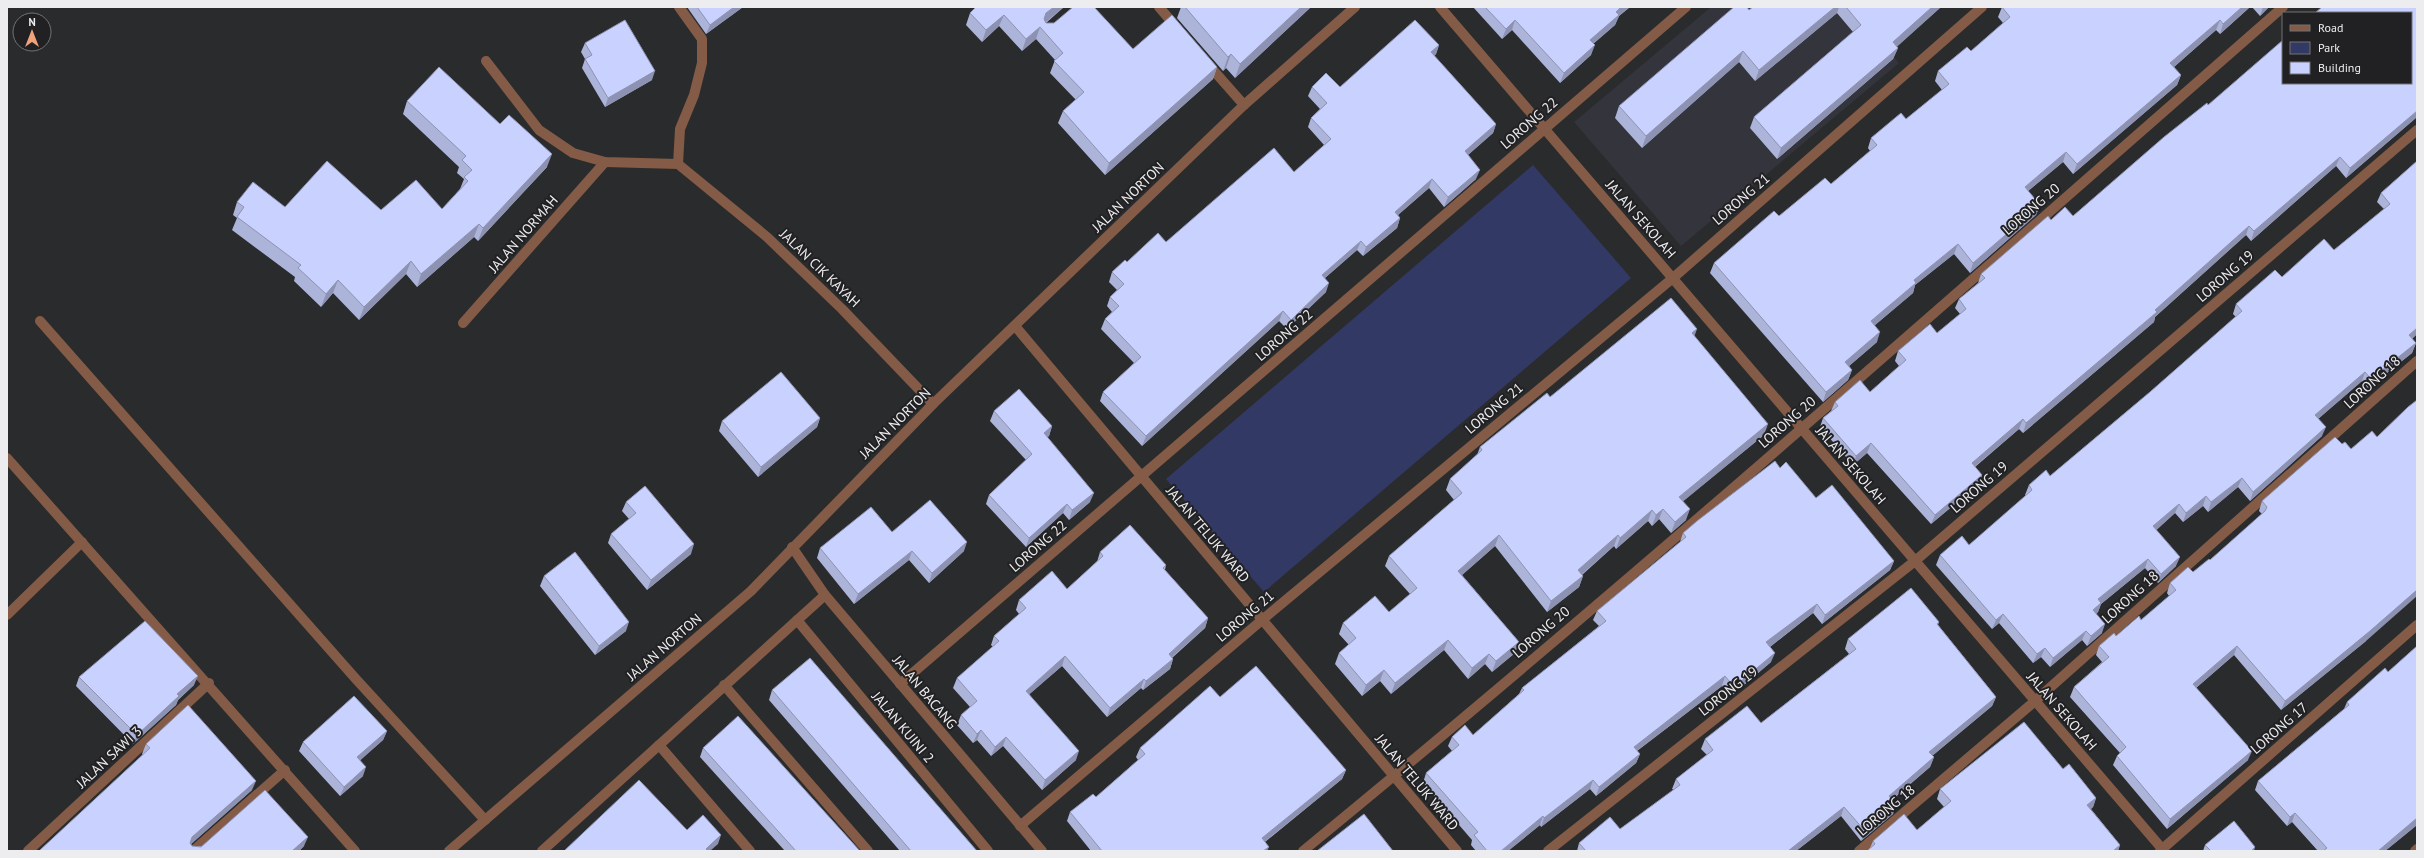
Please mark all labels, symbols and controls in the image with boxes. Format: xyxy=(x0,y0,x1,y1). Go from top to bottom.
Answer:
north arrow xyxy=(12,12,52,52)
legend xyxy=(2282,12,2412,84)
text: N xyxy=(28,15,36,29)
text: Road xyxy=(2318,20,2343,35)
text: Park xyxy=(2318,40,2340,55)
text: Building xyxy=(2318,60,2361,75)
street label: LORONG 22 xyxy=(1497,93,1561,153)
street label: JALAN NORTON xyxy=(1087,158,1168,237)
street label: LORONG 21 xyxy=(1709,169,1773,229)
street label: JALAN SEKOLAH xyxy=(1601,175,1680,262)
street label: LORONG 20 xyxy=(1999,179,2064,239)
street label: JALAN NORMAH xyxy=(484,192,562,277)
street label: JALAN CIK KAYAH xyxy=(775,224,864,311)
street label: LORONG 19 xyxy=(2193,246,2257,306)
street label: LORONG 22 xyxy=(1252,305,1316,365)
street label: LORONG 18 xyxy=(2340,352,2404,412)
street label: LORONG 21 xyxy=(1461,379,1527,437)
street label: JALAN NORTON xyxy=(855,384,934,463)
street label: LORONG 20 xyxy=(1755,392,1820,452)
street label: JALAN SEKOLAH xyxy=(1811,421,1890,508)
street label: LORONG 19 xyxy=(1947,457,2011,517)
street label: JALAN TELUK WARD xyxy=(1162,481,1254,586)
street label: LORONG 22 xyxy=(1006,516,1070,576)
street label: LORONG 18 xyxy=(2098,567,2162,627)
street label: LORONG 21 xyxy=(1212,587,1278,645)
street label: LORONG 20 xyxy=(1509,602,1574,662)
street label: JALAN NORTON xyxy=(622,610,705,685)
street label: JALAN BACANG xyxy=(888,651,961,733)
street label: LORONG 19 xyxy=(1695,662,1761,720)
street label: JALAN SEKOLAH xyxy=(2022,667,2101,754)
street label: JALAN KUINI 2 xyxy=(867,687,938,766)
street label: LORONG 17 xyxy=(2247,698,2311,758)
street label: JALAN SAWI 3 xyxy=(72,722,146,793)
street label: JALAN TELUK WARD xyxy=(1371,729,1463,834)
street label: LORONG 18 xyxy=(1853,781,1919,839)

